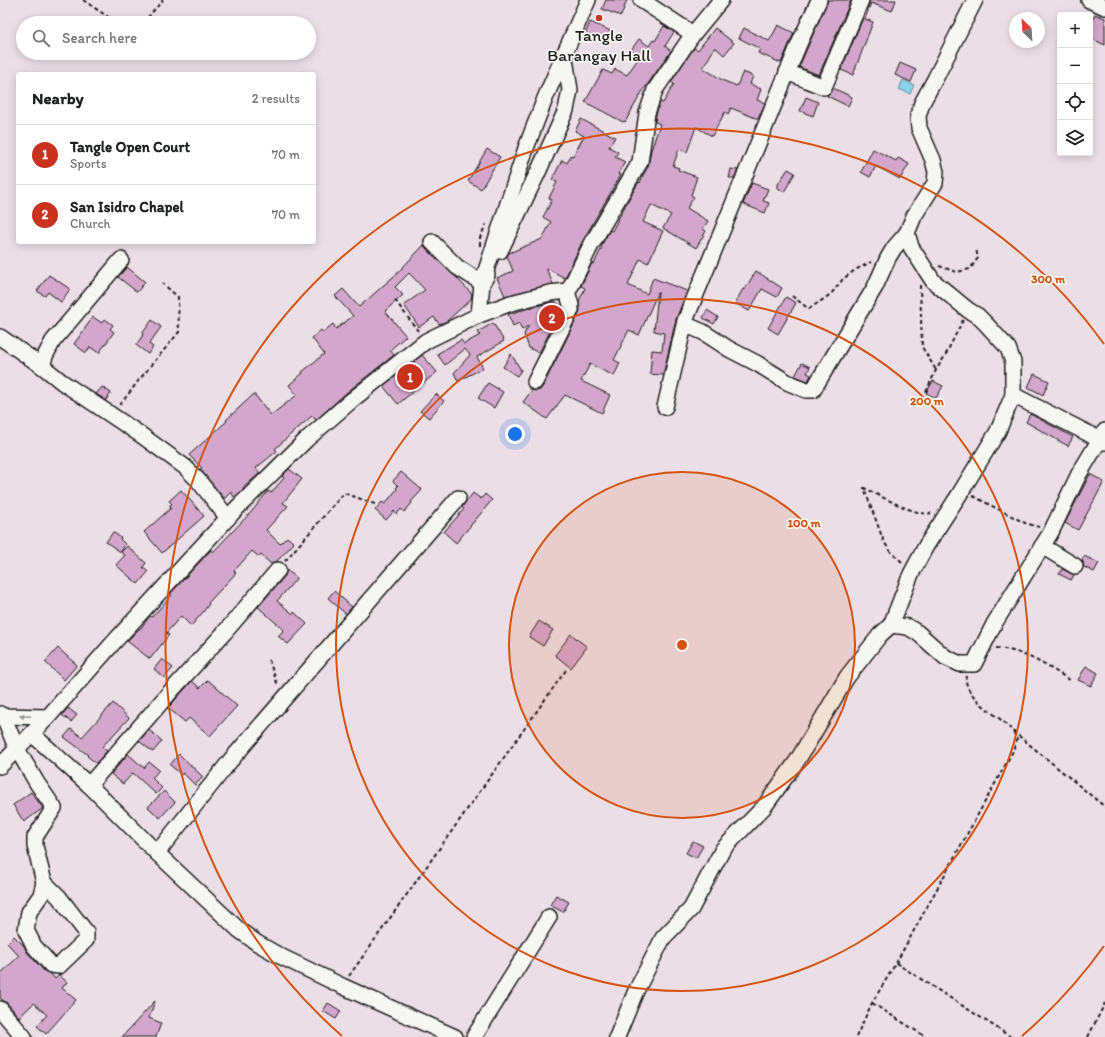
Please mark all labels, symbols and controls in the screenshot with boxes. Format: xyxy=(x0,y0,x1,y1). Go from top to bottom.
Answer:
north arrow xyxy=(1009,12,1045,48)
map controls xyxy=(1057,12,1093,156)
button: + xyxy=(1057,12,1093,48)
marker: Tangle Barangay Hall xyxy=(594,13,604,23)
search box xyxy=(16,16,316,60)
place label: Tangle Barangay Hall xyxy=(547,25,651,65)
icon: search xyxy=(30,27,52,49)
text: Search here xyxy=(62,29,137,47)
button: − xyxy=(1057,48,1093,84)
button: locate xyxy=(1057,84,1093,120)
text: Nearby xyxy=(32,88,84,108)
text: 2 results xyxy=(252,91,300,106)
button: layers xyxy=(1057,120,1093,156)
text: Tangle Open Court xyxy=(70,138,190,156)
text: 1 xyxy=(42,147,48,162)
text: 70 m xyxy=(272,147,300,162)
text: Sports xyxy=(70,156,106,171)
text: San Isidro Chapel xyxy=(70,198,184,216)
text: 2 xyxy=(42,207,48,222)
text: 70 m xyxy=(272,207,300,222)
text: Church xyxy=(70,216,111,231)
text: 300 m xyxy=(1031,272,1066,286)
pin: 2 xyxy=(539,303,565,333)
pin: 1 xyxy=(397,362,423,392)
text: 200 m xyxy=(910,394,945,408)
your location xyxy=(505,424,525,444)
text: 100 m xyxy=(787,516,821,530)
centre of rings xyxy=(675,638,689,652)
one-way arrow xyxy=(19,713,31,720)

